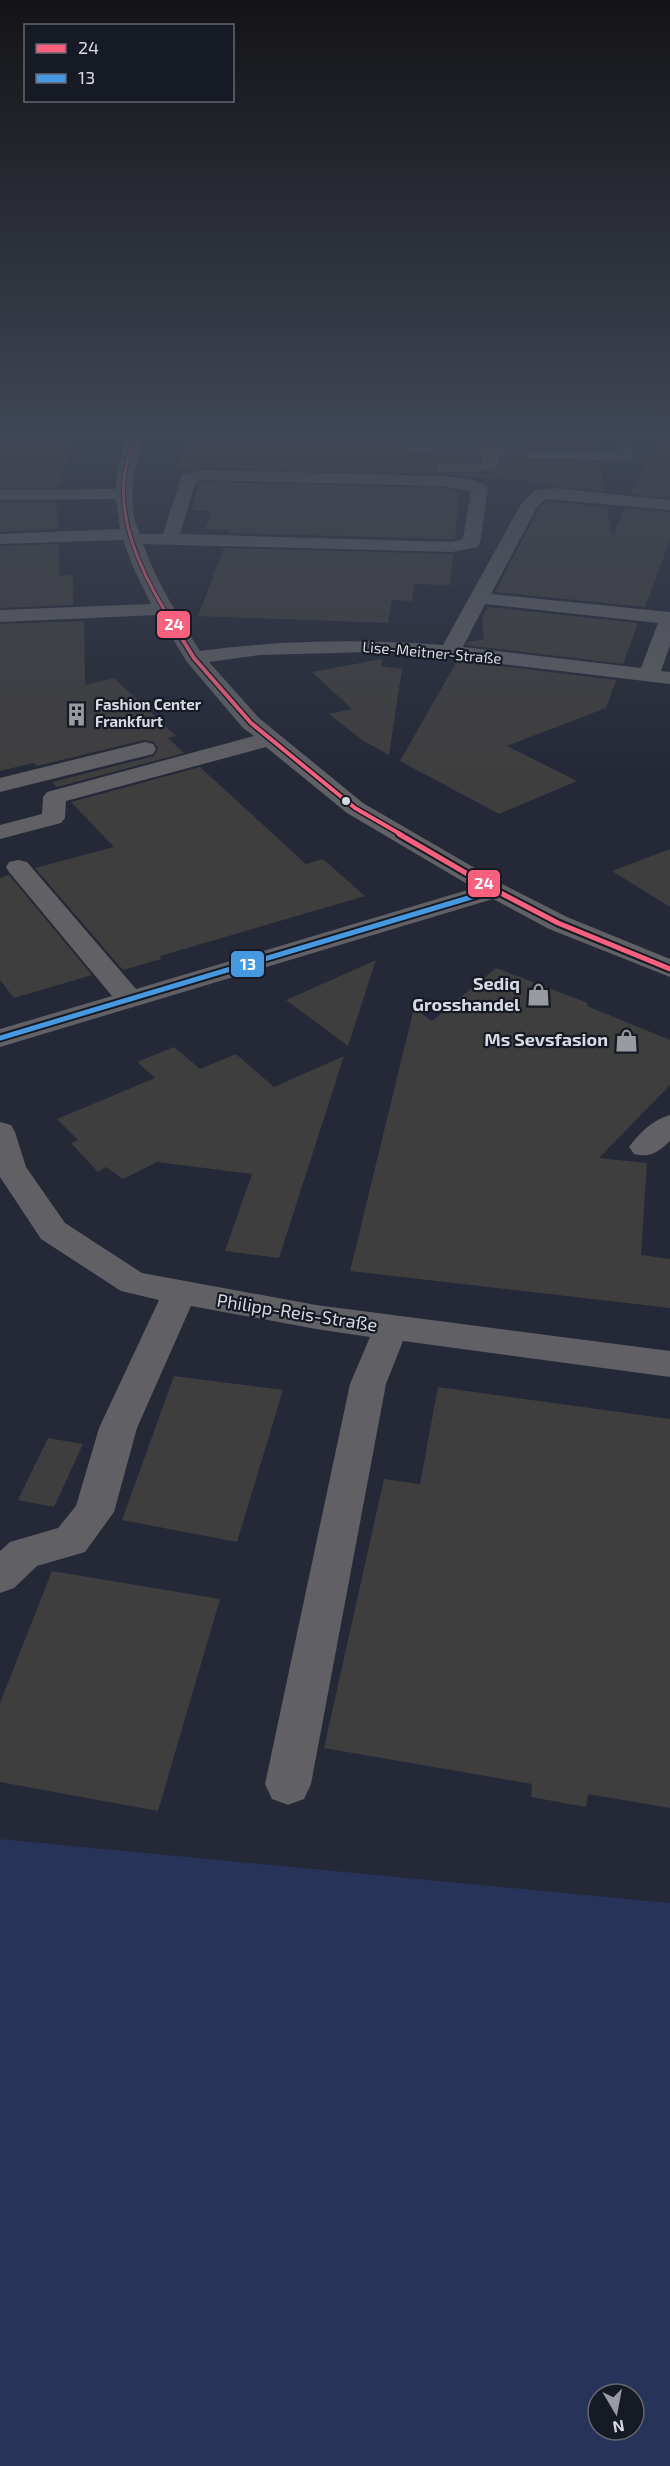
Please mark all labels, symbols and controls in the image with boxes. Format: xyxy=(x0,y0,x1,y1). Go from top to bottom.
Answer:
legend xyxy=(24,24,234,102)
text: 24 xyxy=(78,36,99,58)
text: 13 xyxy=(78,66,95,88)
line badge: 24 xyxy=(156,610,191,639)
text: 24 xyxy=(164,614,184,633)
street label: Lise-Meitner-Straße xyxy=(362,637,502,667)
place label: Fashion Center Frankfurt xyxy=(95,695,202,730)
building icon: Fashion Center Frankfurt xyxy=(64,701,90,727)
unlabelled marker xyxy=(340,795,352,807)
line badge: 24 xyxy=(467,869,501,898)
text: 24 xyxy=(474,873,494,892)
line badge: 13 xyxy=(230,950,265,978)
text: 13 xyxy=(240,954,256,973)
place label: Sediq Grosshandel xyxy=(412,972,520,1015)
shop icon: Sediq Grosshandel xyxy=(525,981,551,1007)
shop icon: Ms Sevsfasion xyxy=(613,1027,639,1053)
place label: Ms Sevsfasion xyxy=(484,1028,608,1050)
street label: Philipp-Reis-Straße xyxy=(215,1288,379,1336)
north arrow xyxy=(586,2382,646,2442)
text: N xyxy=(611,2417,626,2438)

